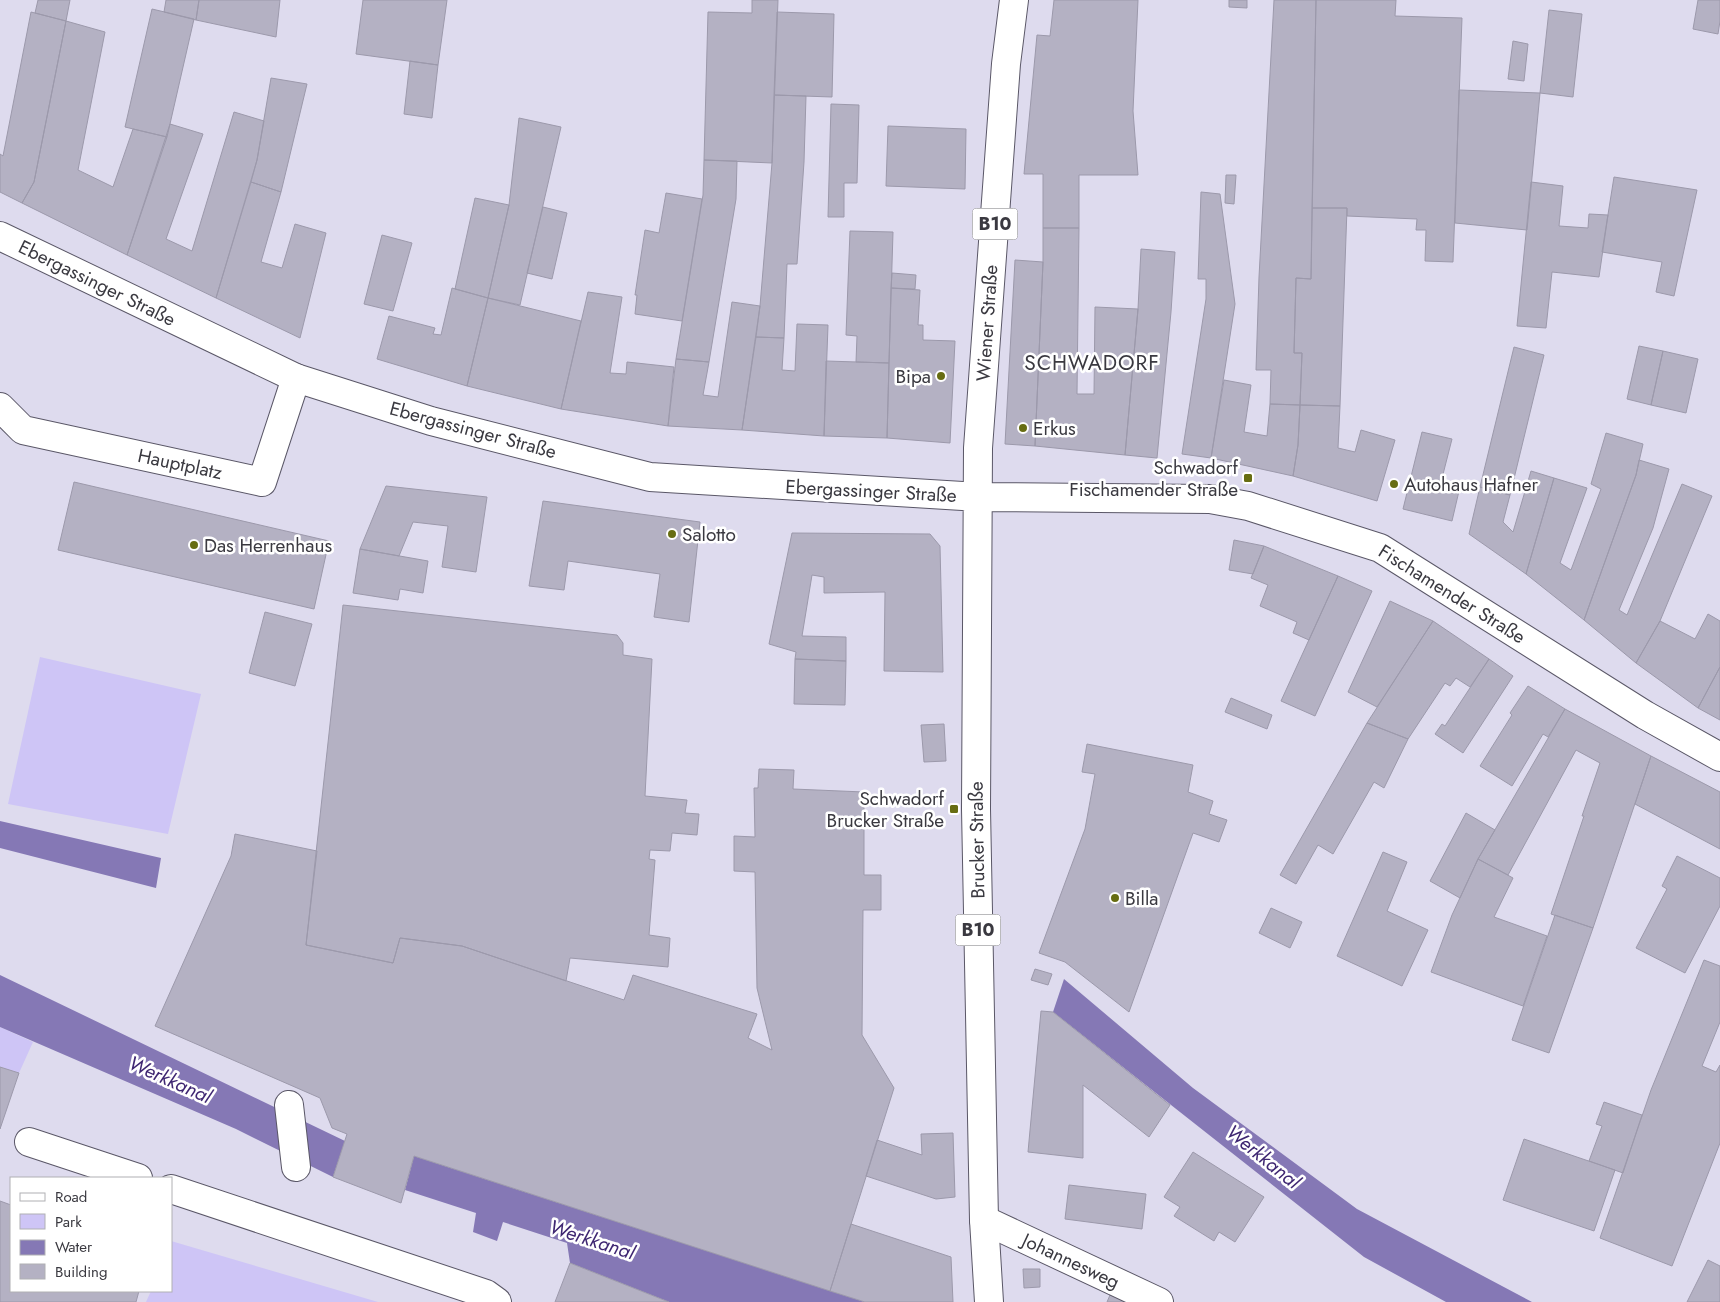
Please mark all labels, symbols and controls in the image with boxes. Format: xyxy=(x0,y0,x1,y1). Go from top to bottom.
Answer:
road number: B10 xyxy=(972,208,1018,240)
street label: Ebergassinger Straße xyxy=(14,233,180,333)
street label: Wiener Straße xyxy=(969,264,1005,382)
district label: SCHWADORF xyxy=(1024,348,1160,378)
place label: Bipa xyxy=(895,363,931,390)
marker: Bipa xyxy=(935,370,947,382)
street label: Ebergassinger Straße xyxy=(387,395,560,465)
place label: Erkus xyxy=(1033,415,1076,442)
marker: Erkus xyxy=(1017,422,1029,434)
street label: Hauptplatz xyxy=(135,442,225,486)
place label: Schwadorf Fischamender Straße xyxy=(1069,454,1239,503)
place label: Autohaus Hafner xyxy=(1404,471,1538,498)
marker: Schwadorf Fischamender Straße xyxy=(1242,472,1254,484)
street label: Ebergassinger Straße xyxy=(785,473,958,509)
marker: Autohaus Hafner xyxy=(1388,478,1400,490)
place label: Salotto xyxy=(682,521,736,548)
marker: Salotto xyxy=(666,528,678,540)
place label: Das Herrenhaus xyxy=(204,532,332,559)
street label: Fischamender Straße xyxy=(1373,538,1531,650)
marker: Das Herrenhaus xyxy=(188,539,200,551)
street label: Brucker Straße xyxy=(962,781,992,899)
place label: Schwadorf Brucker Straße xyxy=(827,785,945,834)
marker: Schwadorf Brucker Straße xyxy=(948,803,960,815)
place label: Billa xyxy=(1125,885,1158,912)
marker: Billa xyxy=(1109,892,1121,904)
road number: B10 xyxy=(956,914,1000,946)
water label: Werkkanal xyxy=(124,1049,218,1112)
water label: Werkkanal xyxy=(1220,1118,1308,1197)
legend xyxy=(10,1177,172,1292)
text: Road xyxy=(55,1186,87,1208)
text: Park xyxy=(55,1211,82,1233)
water label: Werkkanal xyxy=(546,1213,640,1268)
street label: Johannesweg xyxy=(1015,1225,1124,1295)
text: Water xyxy=(55,1236,93,1258)
text: Building xyxy=(55,1261,107,1283)

